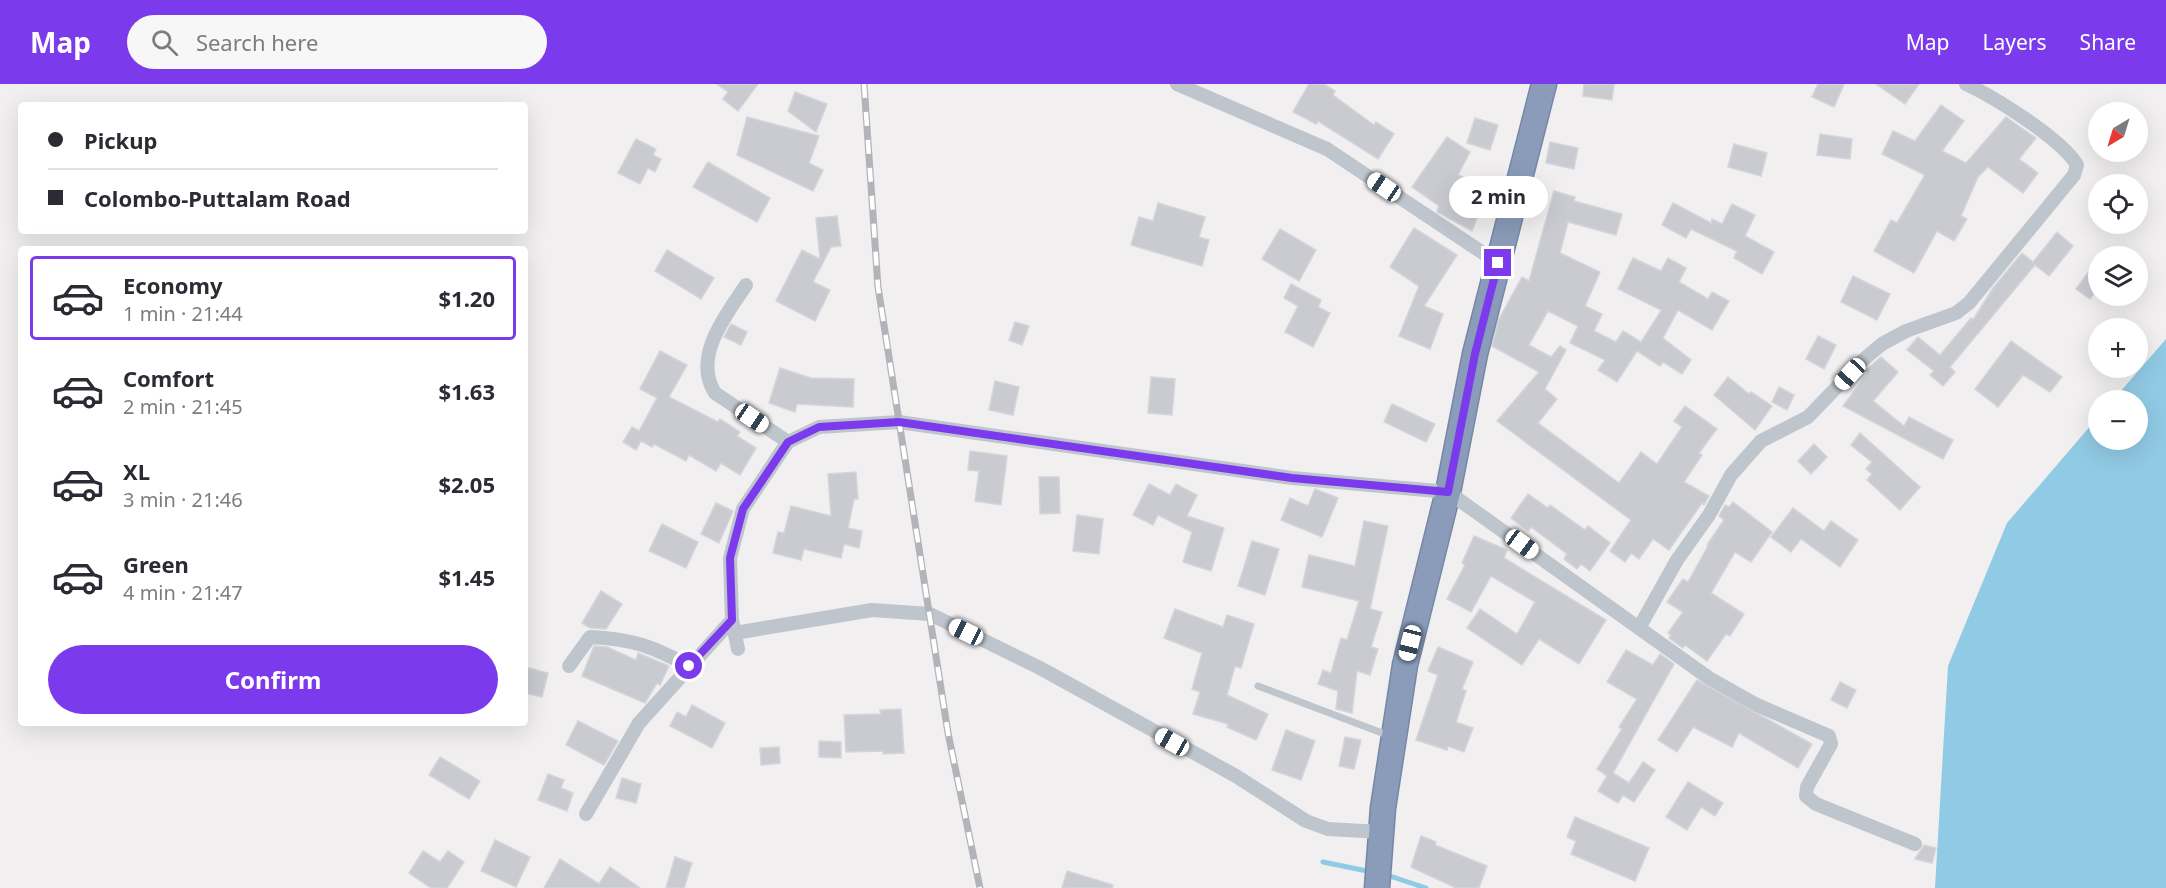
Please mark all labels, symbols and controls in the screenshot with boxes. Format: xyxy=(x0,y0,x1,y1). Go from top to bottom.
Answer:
search box xyxy=(127,15,547,69)
text: Map xyxy=(30,23,91,61)
icon: search xyxy=(148,26,181,59)
text: Search here xyxy=(196,27,318,57)
text: Map xyxy=(1906,28,1950,56)
text: Layers xyxy=(1983,28,2047,56)
text: Share xyxy=(2080,28,2136,56)
north arrow xyxy=(2088,102,2148,162)
map controls xyxy=(2088,102,2148,450)
text: Pickup xyxy=(84,125,157,155)
car xyxy=(1364,169,1404,205)
button: locate xyxy=(2088,174,2148,234)
callout: 2 min xyxy=(1448,176,1547,218)
text: Colombo-Puttalam Road xyxy=(84,183,351,213)
text: 2 min xyxy=(1471,183,1526,210)
button: layers xyxy=(2088,246,2148,306)
route end xyxy=(1484,249,1511,276)
text: Economy xyxy=(123,270,222,300)
icon: car xyxy=(51,271,105,325)
text: $1.20 xyxy=(438,283,495,313)
text: 1 min · 21:44 xyxy=(123,300,243,327)
button: + xyxy=(2088,318,2148,378)
car xyxy=(1831,355,1869,393)
text: Comfort xyxy=(123,363,214,393)
icon: car xyxy=(51,364,105,418)
text: $1.63 xyxy=(438,376,495,406)
button: − xyxy=(2088,390,2148,450)
text: 2 min · 21:45 xyxy=(123,393,243,420)
car xyxy=(732,400,772,436)
text: XL xyxy=(123,456,150,486)
icon: car xyxy=(51,457,105,511)
text: $2.05 xyxy=(438,469,495,499)
text: 3 min · 21:46 xyxy=(123,486,243,513)
car xyxy=(1502,526,1542,562)
text: Green xyxy=(123,549,189,579)
icon: car xyxy=(51,550,105,604)
text: $1.45 xyxy=(438,562,495,592)
text: 4 min · 21:47 xyxy=(123,579,243,606)
car xyxy=(946,616,986,648)
car xyxy=(1397,623,1423,663)
button: Confirm xyxy=(48,645,498,714)
route start xyxy=(675,652,702,679)
car xyxy=(1152,725,1192,759)

